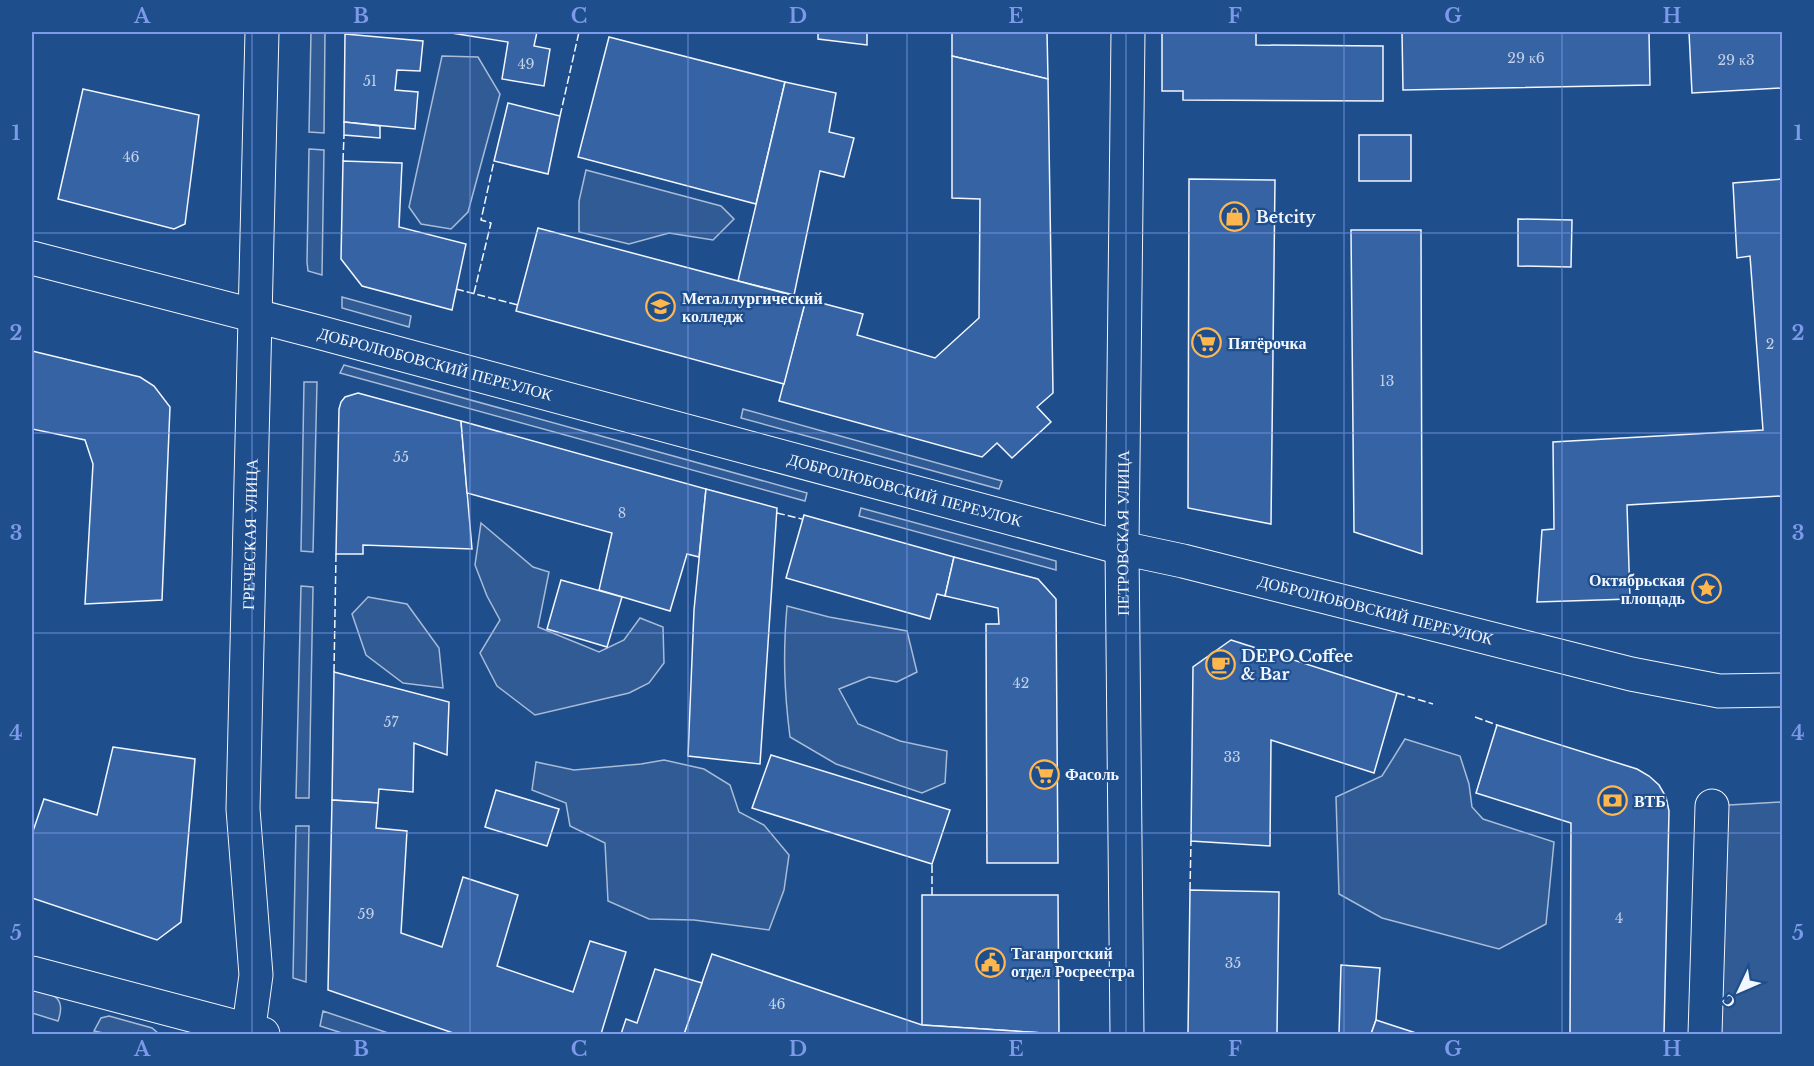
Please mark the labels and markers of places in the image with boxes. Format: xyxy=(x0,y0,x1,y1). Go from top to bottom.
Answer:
shop icon: Betcity xyxy=(1219,201,1251,233)
place label: Betcity xyxy=(1256,207,1316,227)
place label: Металлургический колледж xyxy=(682,288,823,326)
school or university icon: Металлургический колледж xyxy=(645,291,677,323)
supermarket icon: Пятёрочка xyxy=(1191,327,1223,359)
place label: Пятёрочка xyxy=(1228,333,1307,353)
place label: Октябрьская площадь xyxy=(1589,570,1686,608)
place icon: Октябрьская площадь xyxy=(1690,573,1722,605)
place label: DEPO Coffee & Bar xyxy=(1241,646,1353,684)
cafe icon: DEPO Coffee & Bar xyxy=(1204,649,1236,681)
supermarket icon: Фасоль xyxy=(1028,758,1060,790)
place label: Фасоль xyxy=(1065,764,1120,784)
bank icon: ВТБ xyxy=(1597,785,1629,817)
place label: ВТБ xyxy=(1634,791,1666,811)
place label: Таганрогский отдел Росреестра xyxy=(1011,943,1135,981)
public building icon: Таганрогский отдел Росреестра xyxy=(974,946,1006,978)

